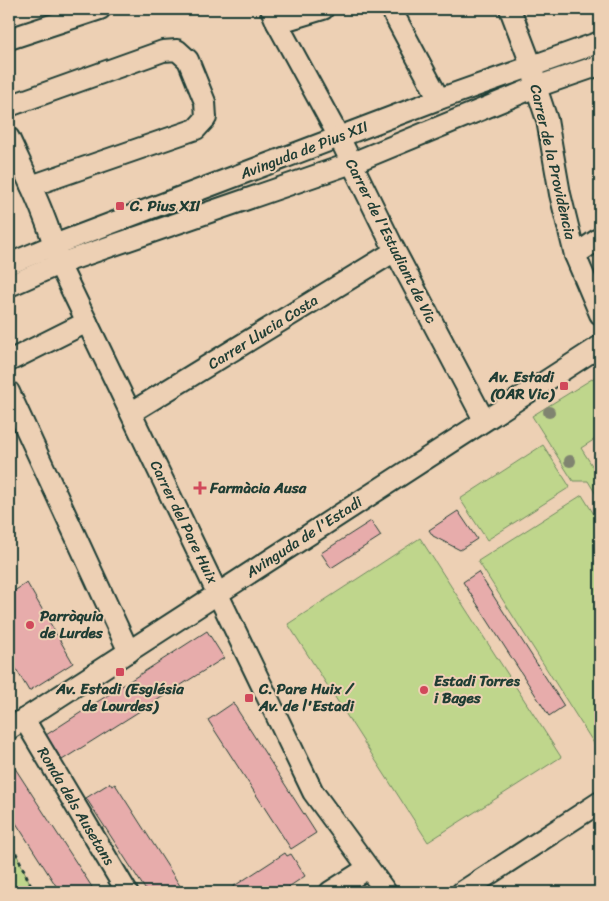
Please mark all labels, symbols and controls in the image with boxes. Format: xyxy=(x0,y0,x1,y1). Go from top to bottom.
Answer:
street label: Carrer de la Providència xyxy=(522,82,584,243)
street label: Avinguda de Pius XII xyxy=(235,113,372,187)
street label: Carrer de l'Estudiant de Vic xyxy=(338,154,444,329)
place label: C. Pius XII xyxy=(129,193,200,219)
marker: C. Pius XII xyxy=(114,200,126,212)
street label: Carrer Llucia Costa xyxy=(203,287,324,376)
place label: Av. Estadi (OAR Vic) xyxy=(488,364,556,407)
marker: Av. Estadi (OAR Vic) xyxy=(558,380,570,392)
street label: Carrer del Pare Huix xyxy=(143,456,225,589)
place label: Farmàcia Ausa xyxy=(209,475,307,501)
marker: Farmàcia Ausa xyxy=(194,482,206,494)
street label: Avinguda de l'Estadi xyxy=(240,489,368,585)
place label: Parròquia de Lurdes xyxy=(40,603,104,646)
marker: Parròquia de Lurdes xyxy=(24,619,36,631)
marker: Av. Estadi (Església de Lourdes) xyxy=(114,666,126,678)
place label: Estadi Torres i Bages xyxy=(434,668,521,711)
place label: Av. Estadi (Església de Lourdes) xyxy=(55,676,184,719)
place label: C. Pare Huix / Av. de l'Estadi xyxy=(258,676,355,719)
marker: Estadi Torres i Bages xyxy=(418,684,430,696)
marker: C. Pare Huix / Av. de l'Estadi xyxy=(243,692,255,704)
street label: Ronda dels Ausetans xyxy=(30,742,122,871)

